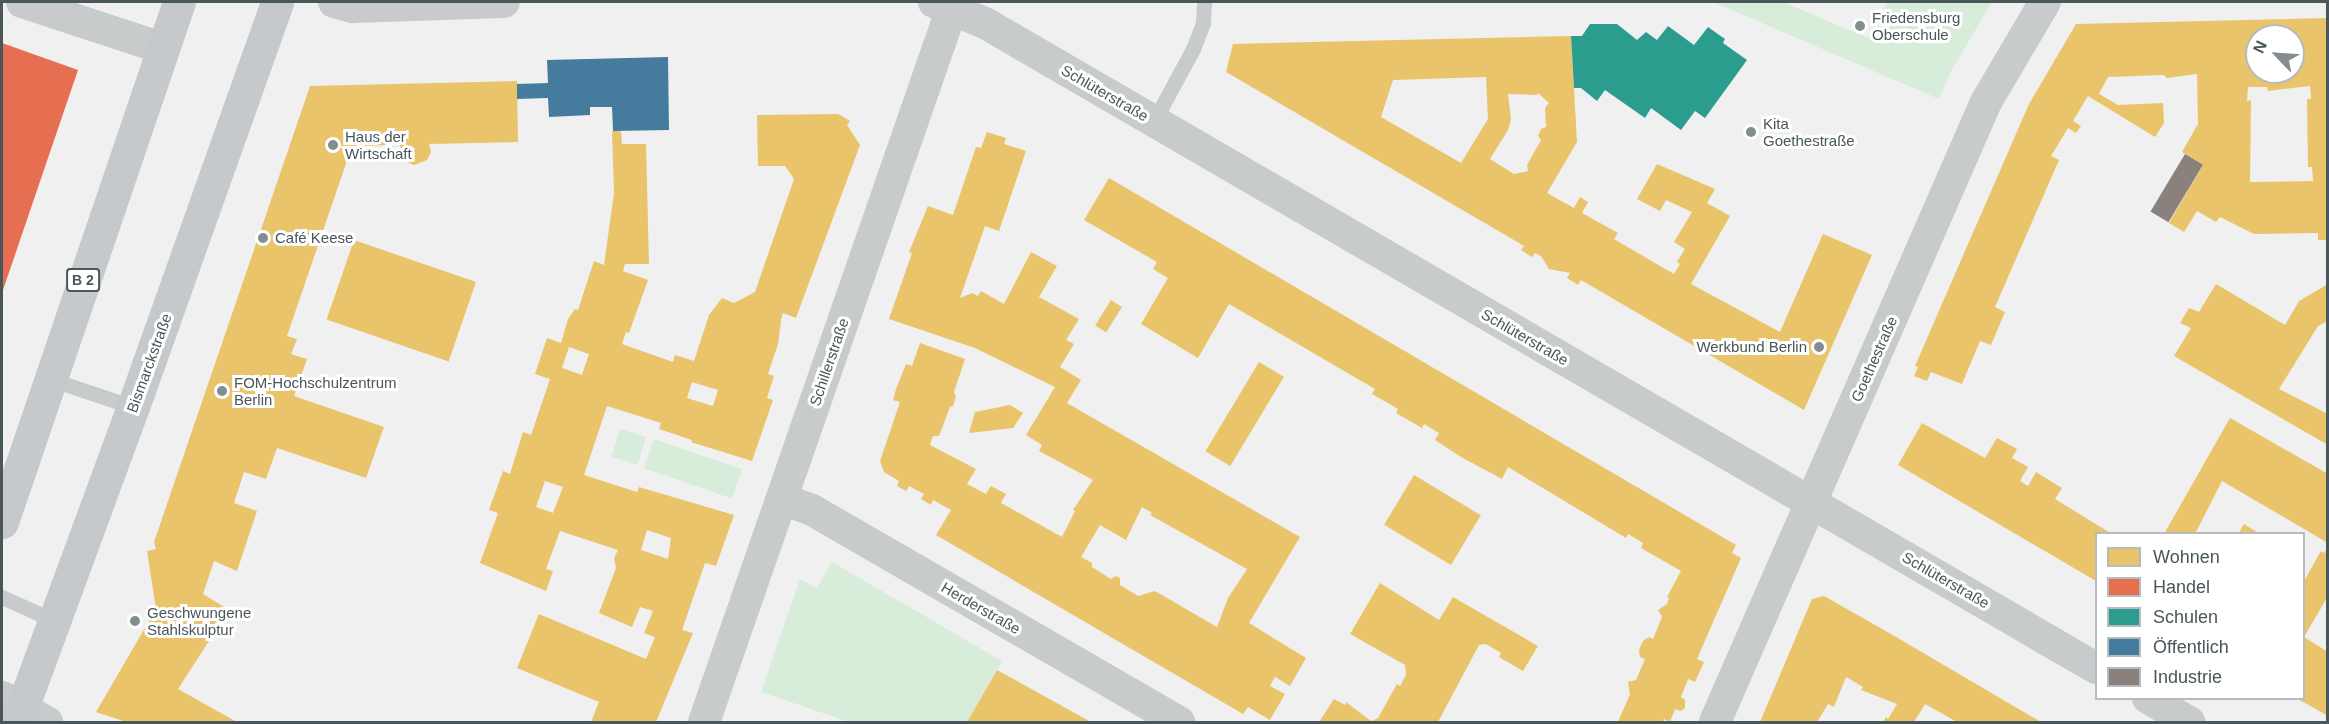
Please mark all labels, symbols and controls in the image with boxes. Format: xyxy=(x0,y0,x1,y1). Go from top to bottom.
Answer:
place label: Friedensburg Oberschule xyxy=(1872,8,1960,43)
marker: Friedensburg Oberschule xyxy=(1853,19,1867,33)
north arrow xyxy=(2245,24,2305,84)
text: N xyxy=(2250,38,2270,56)
street label: Schlüterstraße xyxy=(1058,61,1152,125)
place label: Kita Goethestraße xyxy=(1763,114,1855,149)
marker: Kita Goethestraße xyxy=(1744,125,1758,139)
place label: Haus der Wirtschaft xyxy=(345,127,412,162)
marker: Haus der Wirtschaft xyxy=(326,138,340,152)
place label: Café Keese xyxy=(275,229,353,247)
marker: Café Keese xyxy=(256,231,270,245)
road number: B 2 xyxy=(65,269,101,291)
street label: Schlüterstraße xyxy=(1478,305,1572,369)
street label: Bismarckstraße xyxy=(123,311,175,415)
street label: Goethestraße xyxy=(1847,313,1901,405)
street label: Schillerstraße xyxy=(806,316,852,408)
place label: Werkbund Berlin xyxy=(1696,338,1807,356)
marker: Werkbund Berlin xyxy=(1812,340,1826,354)
place label: FOM-Hochschulzentrum Berlin xyxy=(234,373,397,408)
marker: FOM-Hochschulzentrum Berlin xyxy=(215,384,229,398)
legend xyxy=(2095,532,2305,700)
text: Wohnen xyxy=(2153,547,2220,567)
street label: Schlüterstraße xyxy=(1899,548,1993,612)
text: Handel xyxy=(2153,577,2210,597)
street label: Herderstraße xyxy=(938,578,1024,638)
place label: Geschwungene Stahlskulptur xyxy=(147,603,251,638)
text: Schulen xyxy=(2153,607,2218,627)
marker: Geschwungene Stahlskulptur xyxy=(128,614,142,628)
text: Öffentlich xyxy=(2153,637,2229,657)
text: Industrie xyxy=(2153,667,2222,687)

